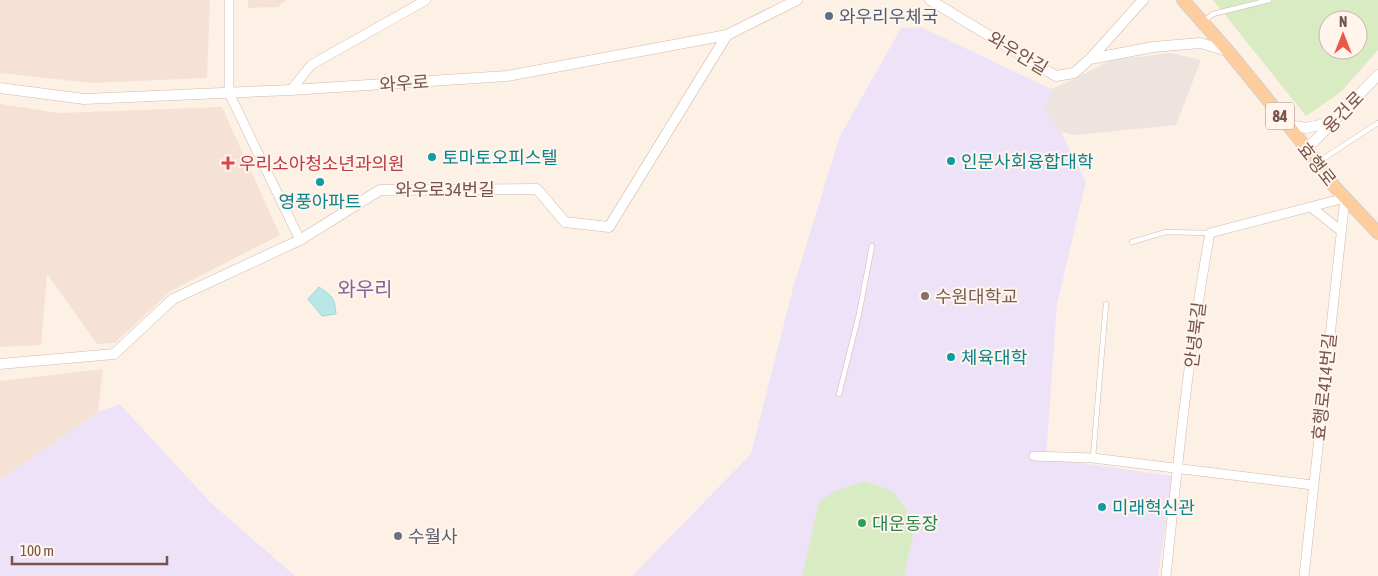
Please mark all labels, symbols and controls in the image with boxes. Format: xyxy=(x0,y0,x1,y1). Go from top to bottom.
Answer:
place label: 와우리우체국 xyxy=(839,6,938,27)
marker: 와우리우체국 xyxy=(823,10,835,22)
north arrow xyxy=(1318,10,1368,60)
text: N xyxy=(1339,14,1347,30)
street label: 와우안길 xyxy=(984,27,1052,79)
street label: 와우로 xyxy=(378,71,430,95)
street label: 융건로 xyxy=(1318,87,1368,137)
road number: 84 xyxy=(1266,102,1294,130)
street label: 효행로 xyxy=(1293,138,1341,190)
place label: 토마토오피스텔 xyxy=(442,147,558,168)
marker: 토마토오피스텔 xyxy=(426,151,438,163)
place label: 인문사회융합대학 xyxy=(961,151,1093,172)
place label: 우리소아청소년과의원 xyxy=(239,153,405,174)
marker: 인문사회융합대학 xyxy=(945,155,957,167)
marker: 우리소아청소년과의원 xyxy=(221,156,235,170)
marker: 영풍아파트 xyxy=(314,176,326,188)
street label: 와우로34번길 xyxy=(395,179,495,200)
place label: 영풍아파트 xyxy=(279,191,361,212)
district label: 와우리 xyxy=(337,277,393,300)
place label: 수원대학교 xyxy=(935,286,1018,307)
marker: 수원대학교 xyxy=(919,290,931,302)
street label: 안녕북길 xyxy=(1181,301,1209,369)
street label: 효행로414번길 xyxy=(1308,332,1340,442)
place label: 체육대학 xyxy=(961,347,1027,368)
marker: 체육대학 xyxy=(945,351,957,363)
place label: 미래혁신관 xyxy=(1112,497,1195,518)
marker: 미래혁신관 xyxy=(1096,501,1108,513)
place label: 대운동장 xyxy=(872,513,938,534)
marker: 대운동장 xyxy=(856,517,868,529)
place label: 수월사 xyxy=(408,526,458,547)
marker: 수월사 xyxy=(392,530,404,542)
scale bar xyxy=(12,534,168,566)
text: 100 m xyxy=(20,542,54,559)

